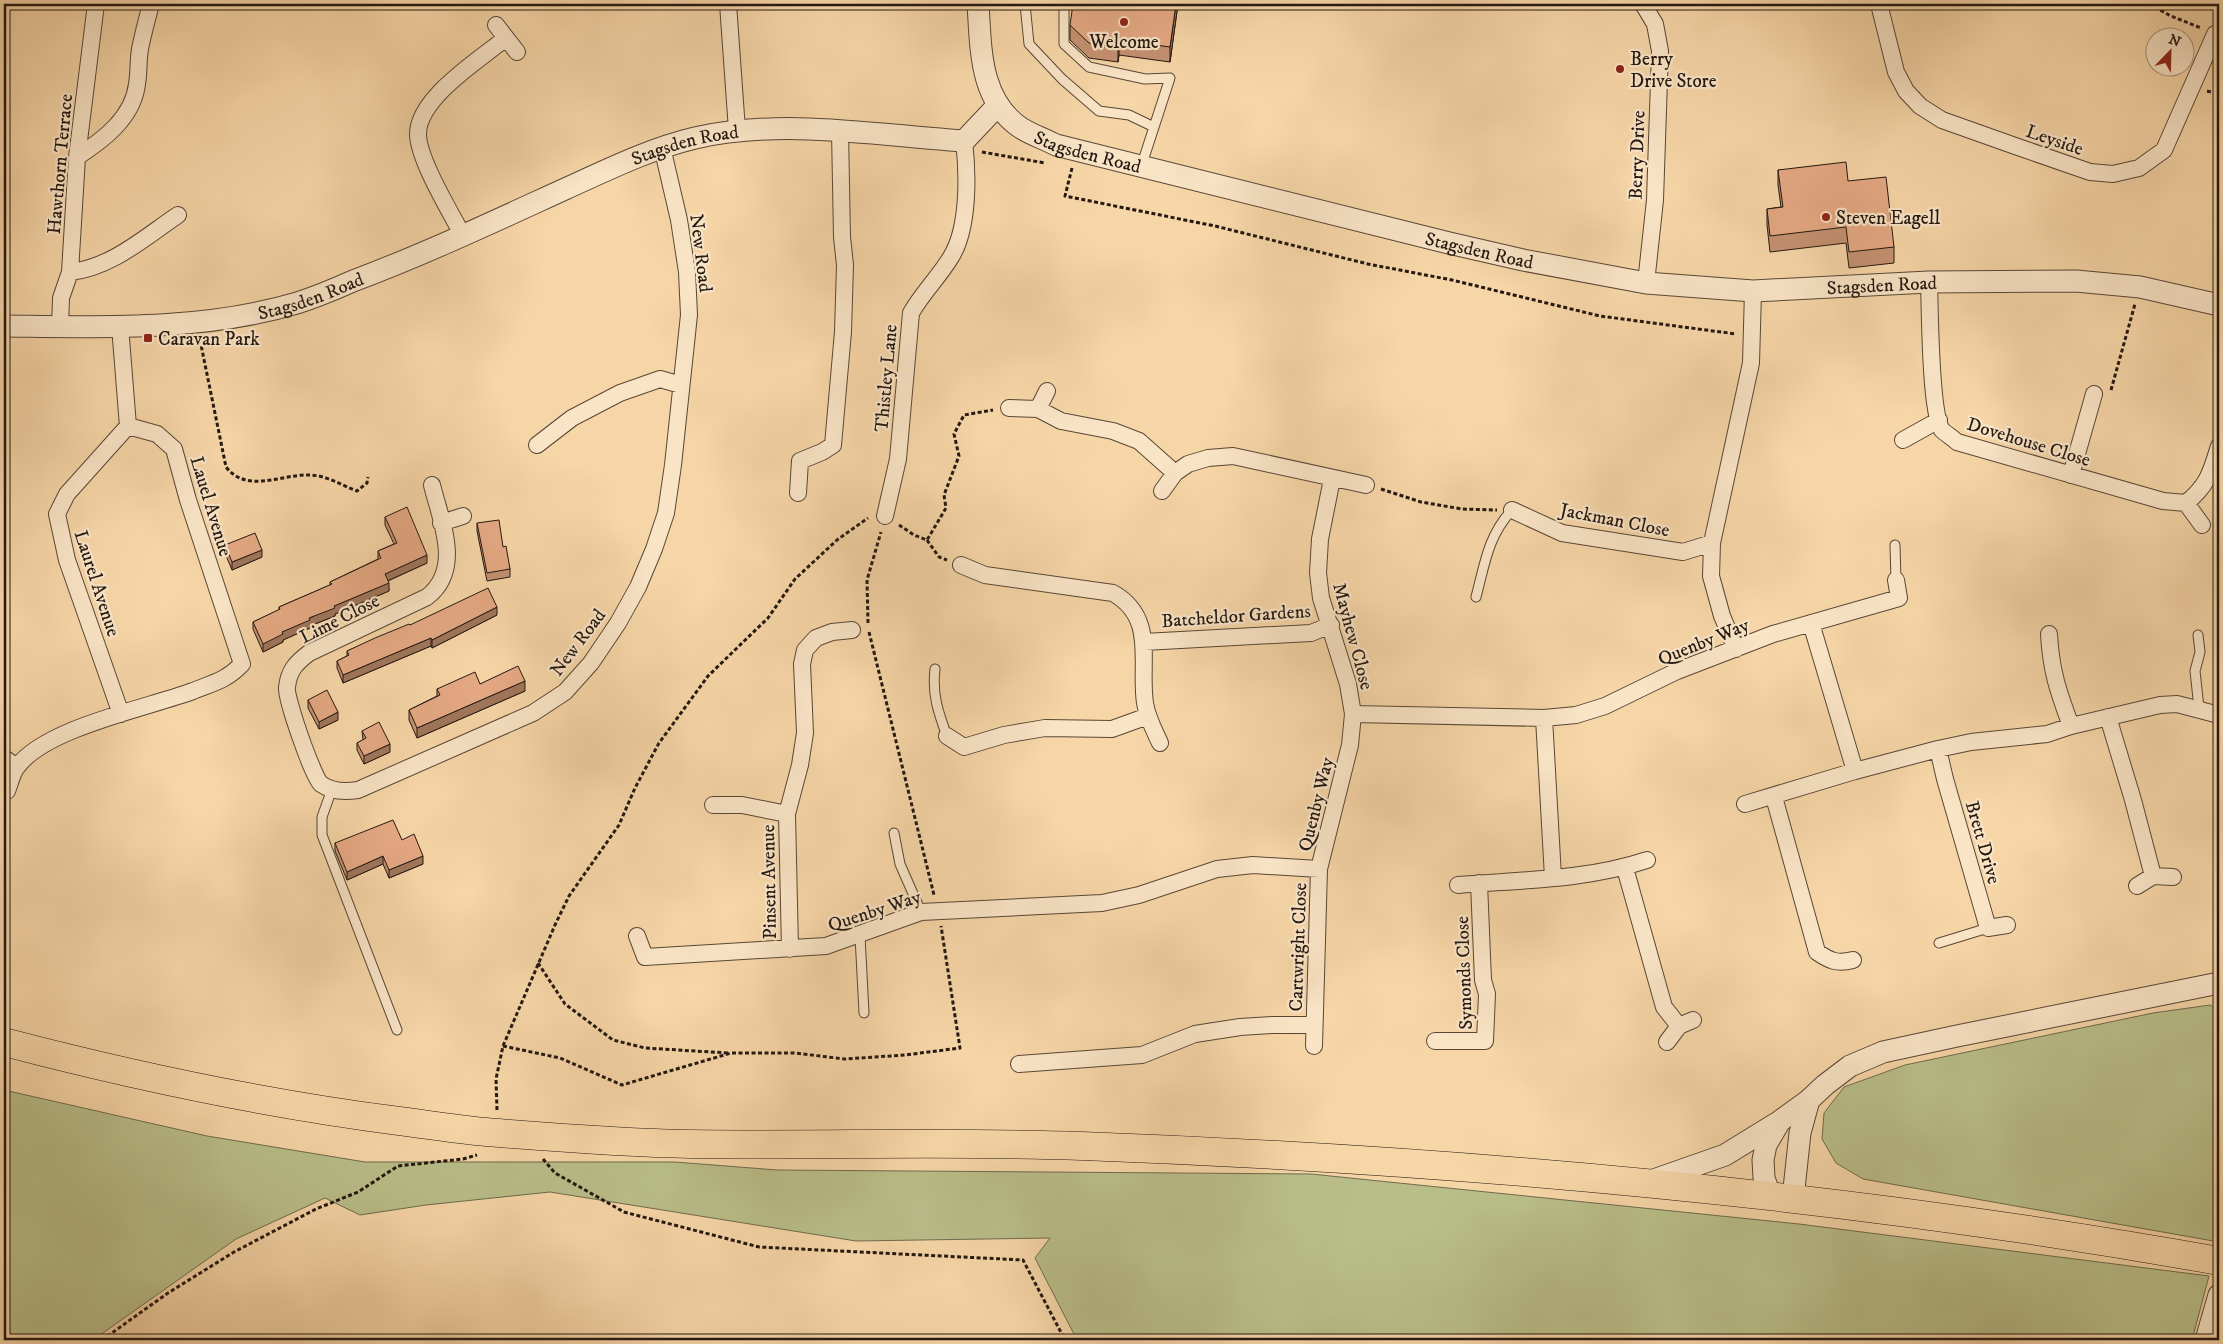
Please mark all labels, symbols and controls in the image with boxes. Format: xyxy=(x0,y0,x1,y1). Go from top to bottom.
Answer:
marker: Welcome xyxy=(1118,16,1130,28)
north arrow xyxy=(2146,28,2196,78)
text: N xyxy=(2166,30,2184,52)
place label: Welcome xyxy=(1088,31,1159,54)
place label: Berry Drive Store xyxy=(1630,48,1717,93)
marker: Berry Drive Store xyxy=(1614,63,1626,75)
street label: Hawthorn Terrace xyxy=(43,93,78,235)
street label: Berry Drive xyxy=(1624,110,1651,200)
street label: Leyside xyxy=(2023,120,2086,161)
street label: Stagsden Road xyxy=(628,121,740,171)
street label: Stagsden Road xyxy=(1030,126,1144,179)
place label: Steven Eagell xyxy=(1836,207,1940,230)
marker: Steven Eagell xyxy=(1820,211,1832,223)
street label: New Road xyxy=(684,213,717,294)
street label: Stagsden Road xyxy=(1423,228,1536,275)
street label: Stagsden Road xyxy=(256,268,367,326)
street label: Stagsden Road xyxy=(1826,272,1938,300)
street label: Thistley Lane xyxy=(870,323,903,433)
place label: Caravan Park xyxy=(158,328,260,351)
marker: Caravan Park xyxy=(142,332,154,344)
street label: Dovehouse Close xyxy=(1964,413,2093,472)
street label: Lauel Avenue xyxy=(184,454,237,559)
street label: Jackman Close xyxy=(1556,498,1671,542)
street label: Laurel Avenue xyxy=(69,527,125,640)
street label: Mayhew Close xyxy=(1327,580,1378,693)
street label: Lime Close xyxy=(296,589,384,649)
street label: Batcheldor Gardens xyxy=(1161,600,1312,633)
street label: New Road xyxy=(545,604,611,681)
street label: Quenby Way xyxy=(1655,613,1753,671)
street label: Quenby Way xyxy=(1294,754,1340,854)
street label: Brett Drive xyxy=(1960,798,2005,887)
street label: Pinsent Avenue xyxy=(757,824,782,940)
street label: Cartwright Close xyxy=(1285,882,1312,1012)
street label: Quenby Way xyxy=(825,885,925,937)
street label: Symonds Close xyxy=(1451,916,1478,1030)

